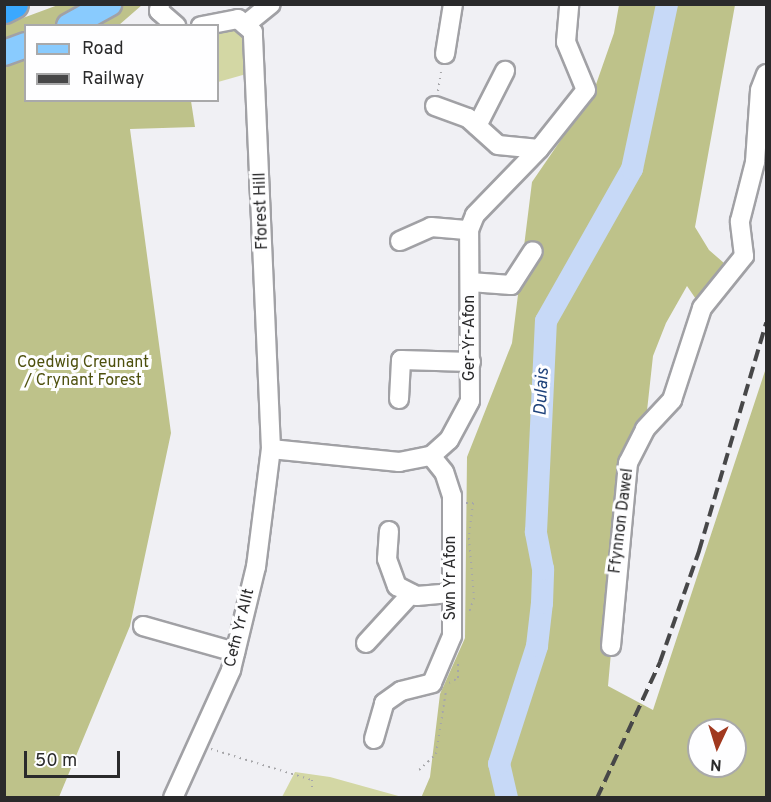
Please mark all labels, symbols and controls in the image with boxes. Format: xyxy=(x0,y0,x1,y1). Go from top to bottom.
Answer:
legend xyxy=(24,24,219,102)
text: Road xyxy=(82,38,124,61)
text: Railway xyxy=(82,68,144,91)
street label: Fforest Hill xyxy=(251,172,273,250)
street label: Ger-Yr-Afon xyxy=(460,295,480,381)
park label: Coedwig Creunant / Crynant Forest xyxy=(17,353,149,391)
water label: Dulais xyxy=(531,367,555,417)
street label: Ffynnon Dawel xyxy=(606,467,638,575)
street label: Swn Yr Afon xyxy=(441,535,461,621)
street label: Cefn Yr Allt xyxy=(221,586,259,670)
north arrow xyxy=(687,718,747,778)
scale bar xyxy=(27,739,123,777)
text: 50 m xyxy=(35,750,77,773)
text: N xyxy=(709,754,722,774)

